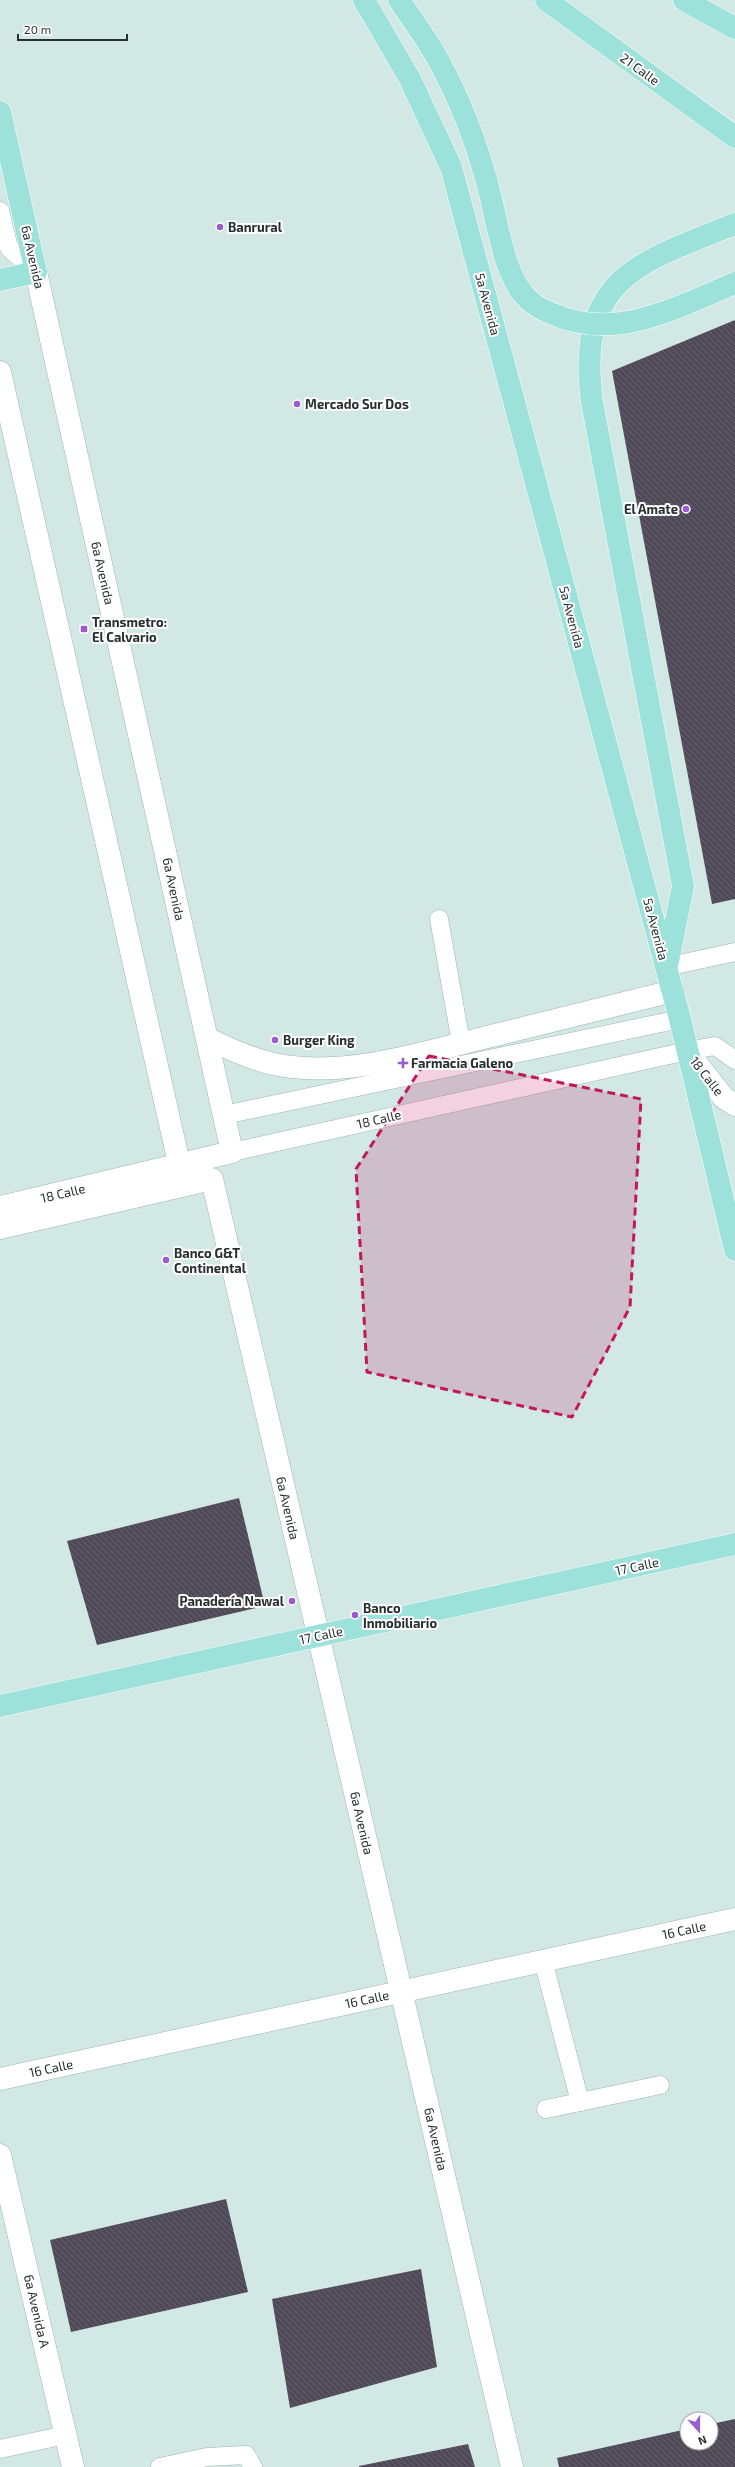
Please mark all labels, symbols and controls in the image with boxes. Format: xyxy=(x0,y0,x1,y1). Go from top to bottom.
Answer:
scale bar xyxy=(18,16,127,42)
text: 20 m xyxy=(24,22,51,36)
street label: 21 Calle xyxy=(617,49,663,89)
place label: Banrural xyxy=(228,219,283,235)
marker: Banrural xyxy=(215,222,225,232)
street label: 6a Avenida xyxy=(18,224,48,290)
street label: 5a Avenida xyxy=(472,271,504,337)
place label: Mercado Sur Dos xyxy=(305,396,409,412)
marker: Mercado Sur Dos xyxy=(292,399,302,409)
place label: El Amate xyxy=(624,501,678,517)
marker: El Amate xyxy=(681,504,691,514)
street label: 6a Avenida xyxy=(88,540,118,606)
street label: 5a Avenida xyxy=(556,584,588,650)
place label: Transmetro: El Calvario xyxy=(92,614,167,645)
marker: Transmetro: El Calvario xyxy=(79,624,89,634)
street label: 6a Avenida xyxy=(160,856,188,922)
street label: 5a Avenida xyxy=(640,896,672,962)
place label: Burger King xyxy=(283,1032,355,1048)
marker: Burger King xyxy=(270,1035,280,1045)
street label: 18 Calle xyxy=(687,1053,727,1099)
place label: Farmacia Galeno xyxy=(411,1055,513,1071)
marker: Farmacia Galeno xyxy=(398,1058,408,1068)
street label: 18 Calle xyxy=(355,1106,403,1132)
street label: 18 Calle xyxy=(39,1180,87,1206)
place label: Banco G&T Continental xyxy=(174,1245,247,1276)
marker: Banco G&T Continental xyxy=(161,1255,171,1265)
street label: 6a Avenida xyxy=(273,1475,303,1541)
street label: 17 Calle xyxy=(614,1554,660,1578)
place label: Panadería Nawal xyxy=(179,1593,285,1609)
marker: Panadería Nawal xyxy=(287,1596,297,1606)
place label: Banco Inmobiliario xyxy=(363,1600,437,1631)
marker: Banco Inmobiliario xyxy=(350,1610,360,1620)
street label: 17 Calle xyxy=(298,1623,344,1647)
street label: 6a Avenida xyxy=(347,1790,377,1856)
street label: 16 Calle xyxy=(660,1918,708,1942)
street label: 16 Calle xyxy=(343,1987,391,2011)
street label: 16 Calle xyxy=(27,2056,75,2080)
street label: 6a Avenida xyxy=(421,2106,451,2172)
street label: 6a Avenida A xyxy=(21,2273,53,2349)
north arrow xyxy=(679,2411,719,2451)
text: N xyxy=(697,2433,709,2448)

